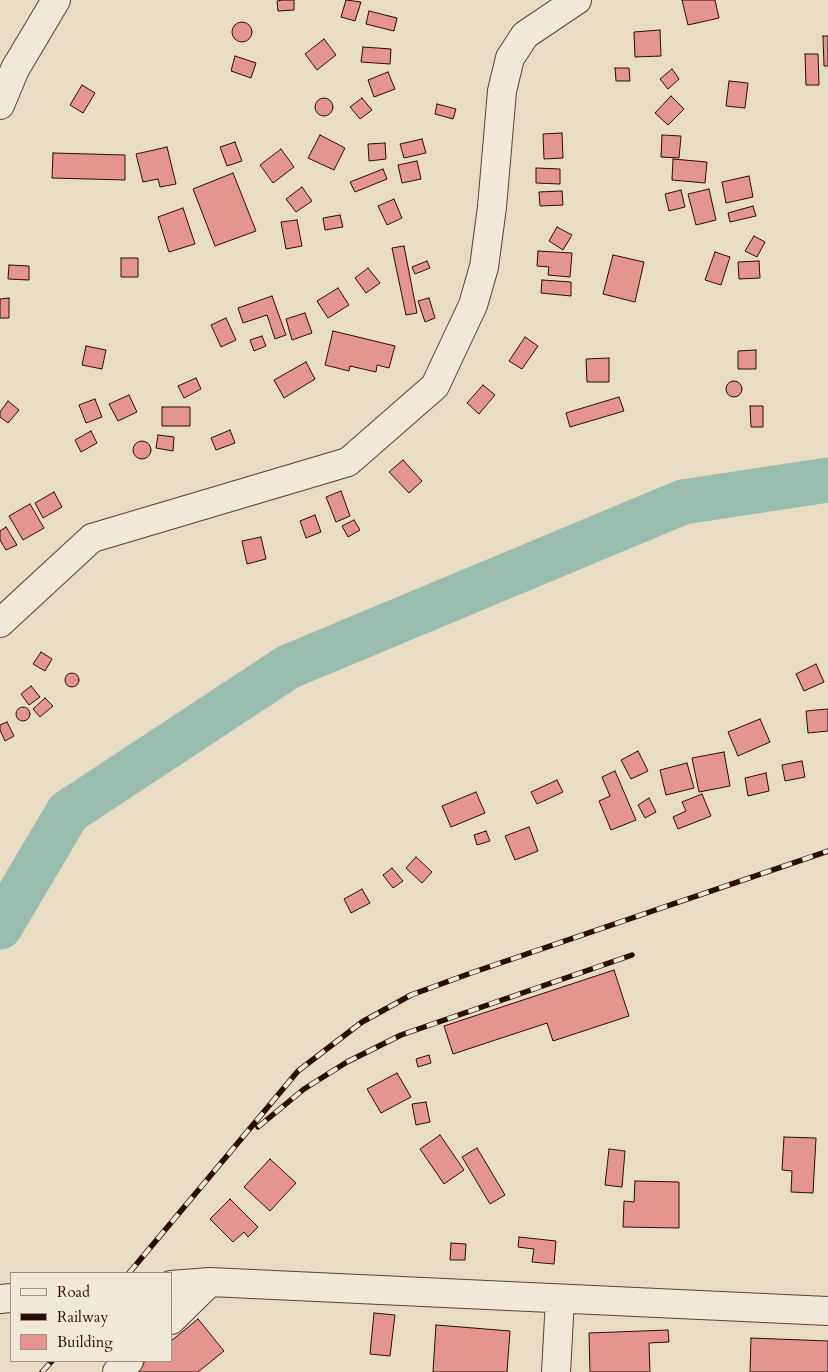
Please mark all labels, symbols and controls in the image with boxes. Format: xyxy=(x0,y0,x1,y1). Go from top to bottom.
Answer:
legend xyxy=(10,1272,172,1362)
text: Road xyxy=(57,1282,90,1302)
text: Railway xyxy=(57,1307,108,1327)
text: Building xyxy=(57,1332,113,1352)

